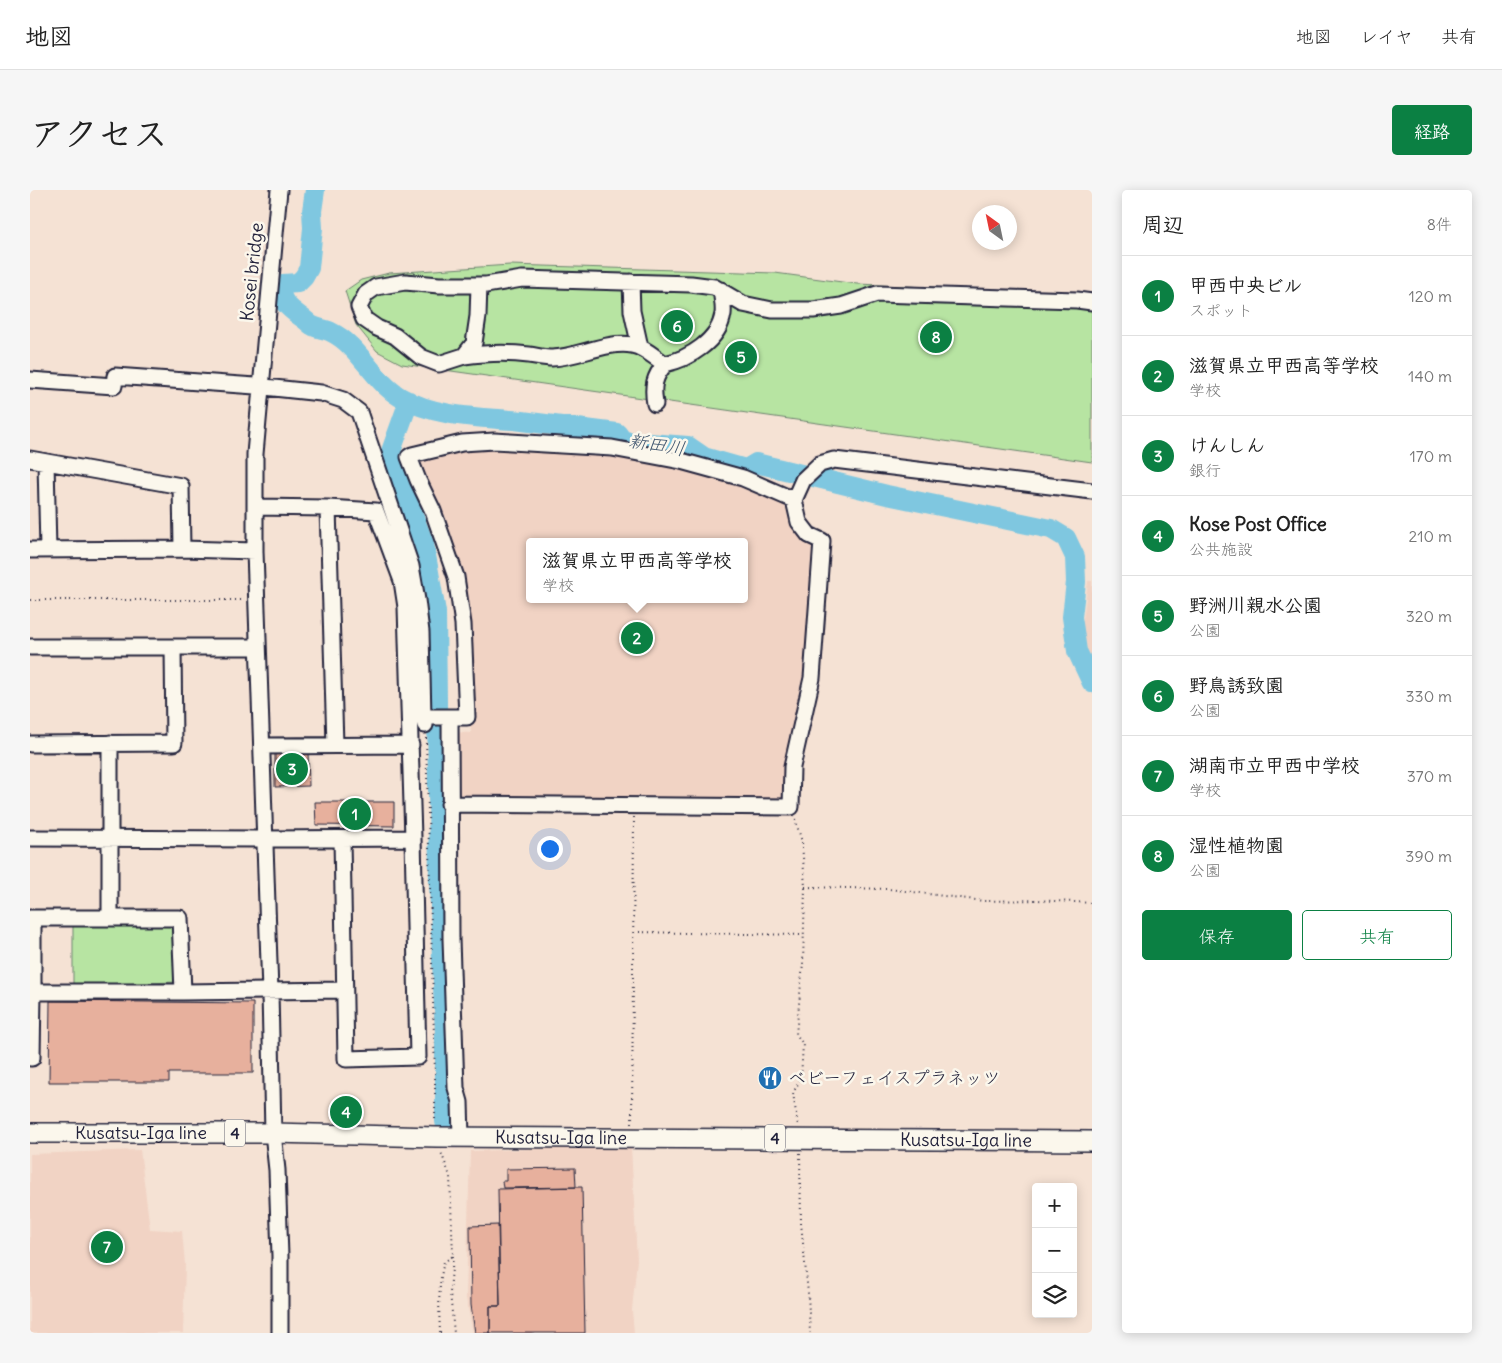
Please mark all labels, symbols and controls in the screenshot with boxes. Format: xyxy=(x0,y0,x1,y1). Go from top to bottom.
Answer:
text: 地図 xyxy=(25,21,73,51)
text: 地図 xyxy=(1296,25,1332,48)
text: レイヤ xyxy=(1360,25,1413,48)
text: 共有 xyxy=(1441,25,1477,48)
button: 経路 xyxy=(1392,105,1472,155)
text: アクセス xyxy=(30,111,168,155)
north arrow xyxy=(972,205,1017,250)
text: 周辺 xyxy=(1142,211,1184,238)
text: 8件 xyxy=(1427,214,1452,234)
street label: Kosei bridge xyxy=(235,222,268,322)
text: 甲西中央ビル xyxy=(1189,273,1303,297)
text: 1 xyxy=(1155,286,1161,306)
text: 120 m xyxy=(1409,286,1452,306)
text: スポット xyxy=(1189,300,1253,320)
pin: 6 xyxy=(661,307,693,345)
pin: 8 xyxy=(920,318,952,356)
pin: 5 xyxy=(725,338,757,376)
text: 滋賀県立甲西高等学校 xyxy=(1189,353,1379,377)
text: 2 xyxy=(1154,366,1162,386)
text: 140 m xyxy=(1408,366,1452,386)
text: 学校 xyxy=(1189,380,1221,400)
water label: 新田川 xyxy=(627,428,687,460)
text: けんしん xyxy=(1189,433,1265,457)
text: 3 xyxy=(1153,446,1163,466)
text: 170 m xyxy=(1409,446,1452,466)
text: 銀行 xyxy=(1189,460,1221,480)
text: Kose Post Office xyxy=(1189,512,1327,536)
text: 4 xyxy=(1153,526,1163,546)
text: 210 m xyxy=(1409,526,1452,546)
popup xyxy=(526,538,748,603)
text: 公共施設 xyxy=(1189,539,1253,559)
text: 滋賀県立甲西高等学校 xyxy=(542,548,732,572)
text: 学校 xyxy=(542,575,574,595)
text: 野洲川親水公園 xyxy=(1189,593,1322,617)
text: 5 xyxy=(1153,606,1163,626)
text: 320 m xyxy=(1406,606,1452,626)
pin: 2 xyxy=(621,619,653,657)
text: 公園 xyxy=(1189,620,1221,640)
text: 野鳥誘致園 xyxy=(1189,673,1284,697)
text: 6 xyxy=(1153,686,1163,706)
text: 330 m xyxy=(1405,686,1452,706)
text: 公園 xyxy=(1189,700,1221,720)
pin: 3 xyxy=(276,750,308,788)
text: 湖南市立甲西中学校 xyxy=(1189,753,1360,777)
text: 7 xyxy=(1154,766,1162,786)
text: 370 m xyxy=(1407,766,1452,786)
text: 学校 xyxy=(1189,780,1221,800)
pin: 1 xyxy=(339,795,371,833)
text: 湿性植物園 xyxy=(1189,833,1284,857)
your location xyxy=(537,836,563,862)
text: 8 xyxy=(1153,846,1163,866)
text: 390 m xyxy=(1405,846,1452,866)
text: 公園 xyxy=(1189,860,1221,880)
button: 保存 xyxy=(1142,910,1292,960)
button: 共有 xyxy=(1302,910,1452,960)
restaurant icon: ベビーフェイスプラネッツ xyxy=(757,1065,783,1091)
place label: ベビーフェイスプラネッツ xyxy=(788,1066,1001,1089)
pin: 4 xyxy=(330,1093,362,1131)
road number: 4 xyxy=(225,1120,245,1146)
street label: Kusatsu-Iga line xyxy=(75,1121,207,1144)
road number: 4 xyxy=(765,1124,785,1151)
street label: Kusatsu-Iga line xyxy=(495,1125,627,1149)
street label: Kusatsu-Iga line xyxy=(900,1128,1032,1152)
map controls xyxy=(1032,1183,1077,1318)
button: + xyxy=(1032,1183,1077,1228)
pin: 7 xyxy=(91,1228,123,1266)
button: − xyxy=(1032,1228,1077,1273)
button: layers xyxy=(1032,1273,1077,1318)

